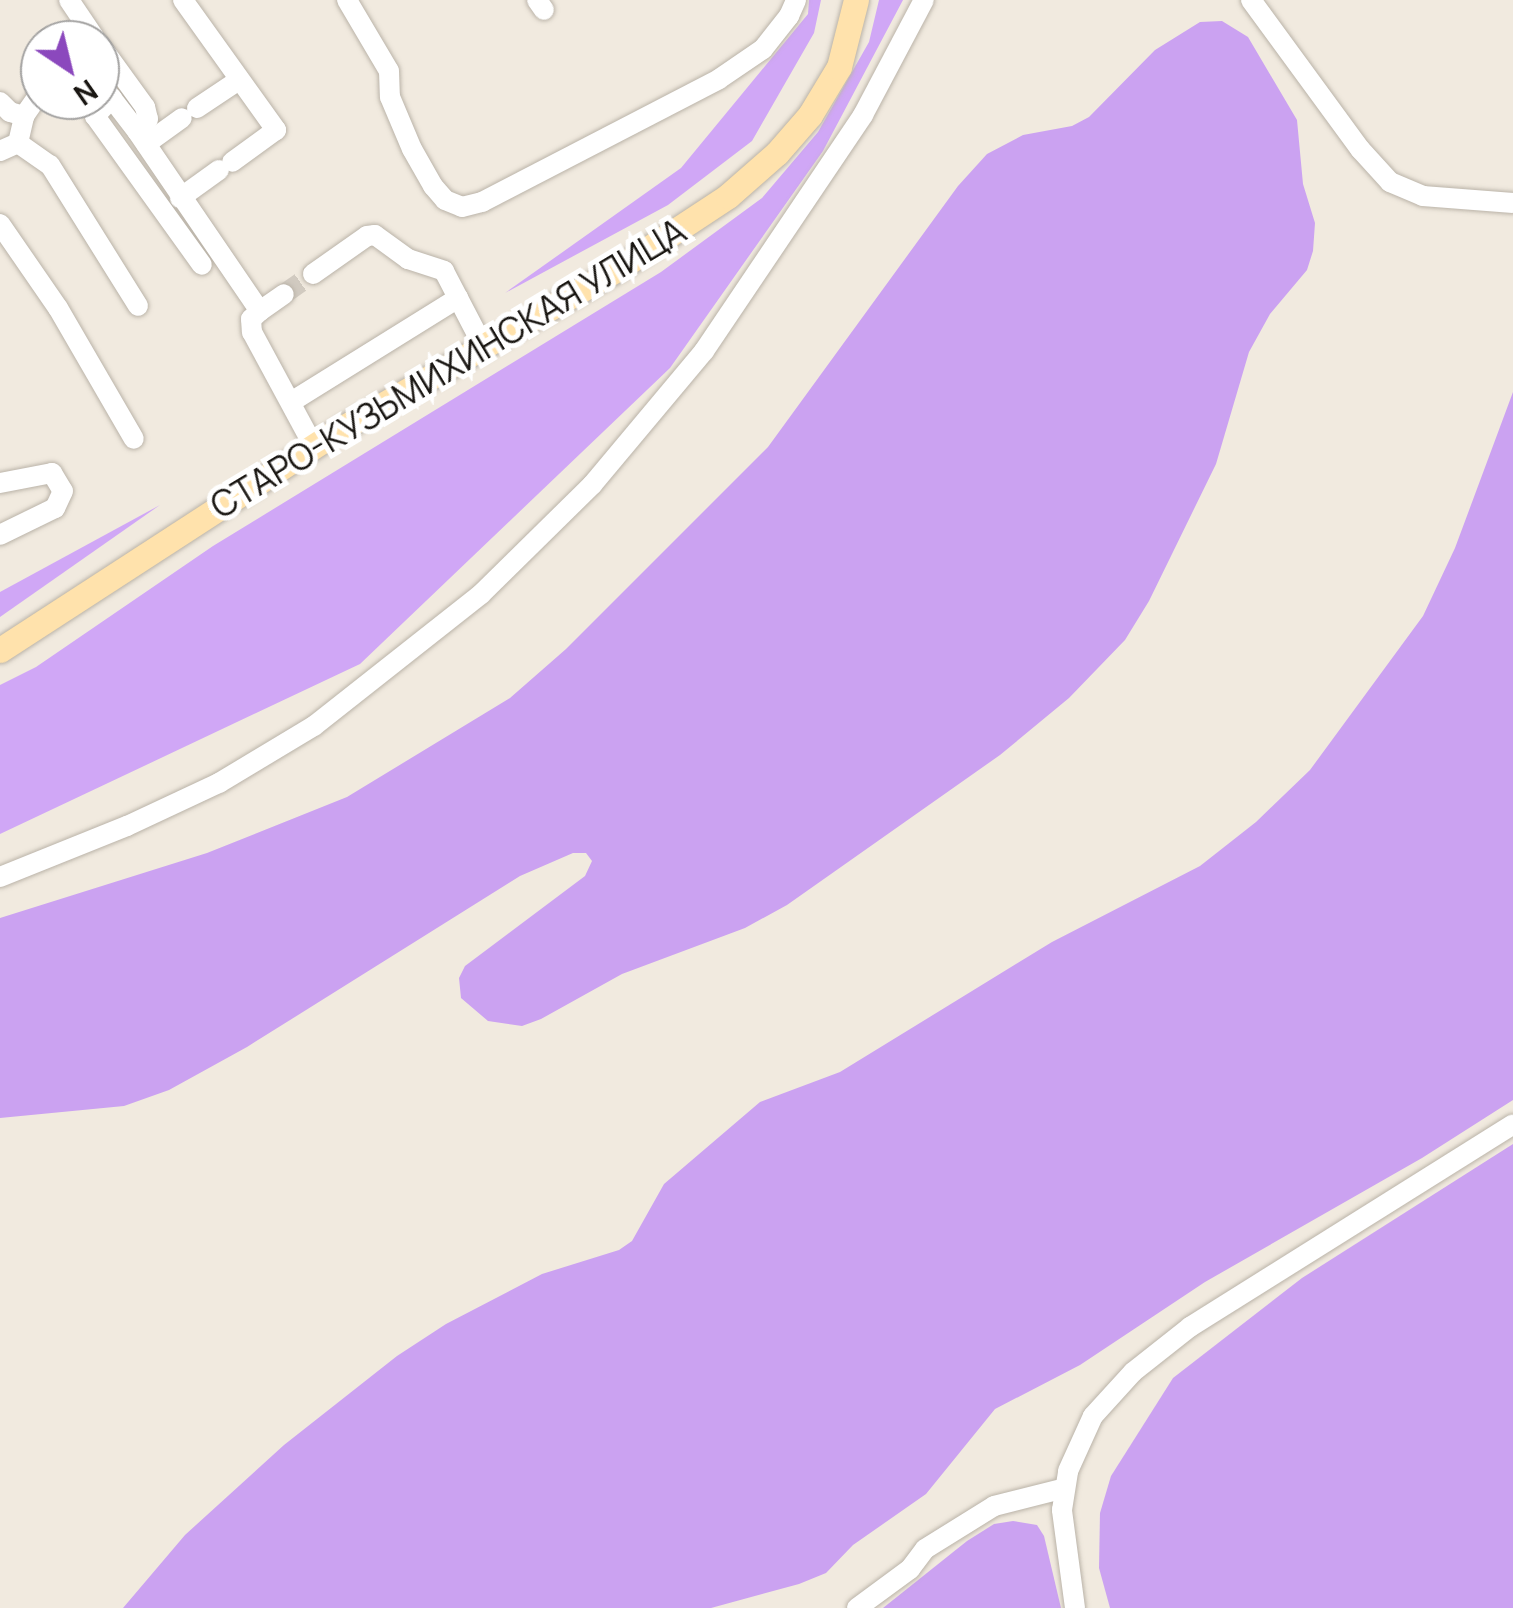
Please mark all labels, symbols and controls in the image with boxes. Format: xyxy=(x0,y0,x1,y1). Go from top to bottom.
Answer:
north arrow xyxy=(20,20,120,120)
text: N xyxy=(67,72,105,114)
street label: СТАРО-КУЗЬМИХИНСКАЯ УЛИЦА xyxy=(203,209,693,527)

